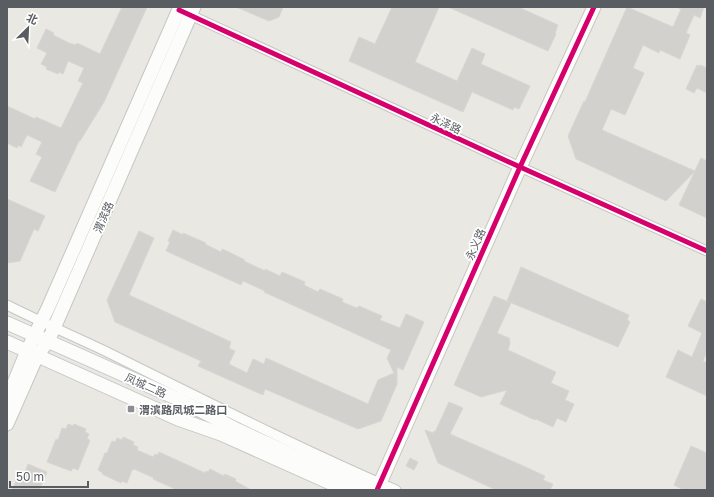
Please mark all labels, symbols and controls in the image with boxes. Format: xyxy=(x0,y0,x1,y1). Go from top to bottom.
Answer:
north arrow xyxy=(8,8,48,48)
text: 北 xyxy=(25,10,40,27)
street label: 永泽路 xyxy=(428,110,464,136)
street label: 渭滨路 xyxy=(90,199,116,235)
street label: 永义路 xyxy=(462,226,488,262)
street label: 凤城二路 xyxy=(123,370,169,400)
place label: 渭滨路凤城二路口 xyxy=(139,403,227,416)
marker: 渭滨路凤城二路口 xyxy=(126,404,136,414)
scale bar xyxy=(10,463,88,489)
text: 50 m xyxy=(16,469,44,484)

